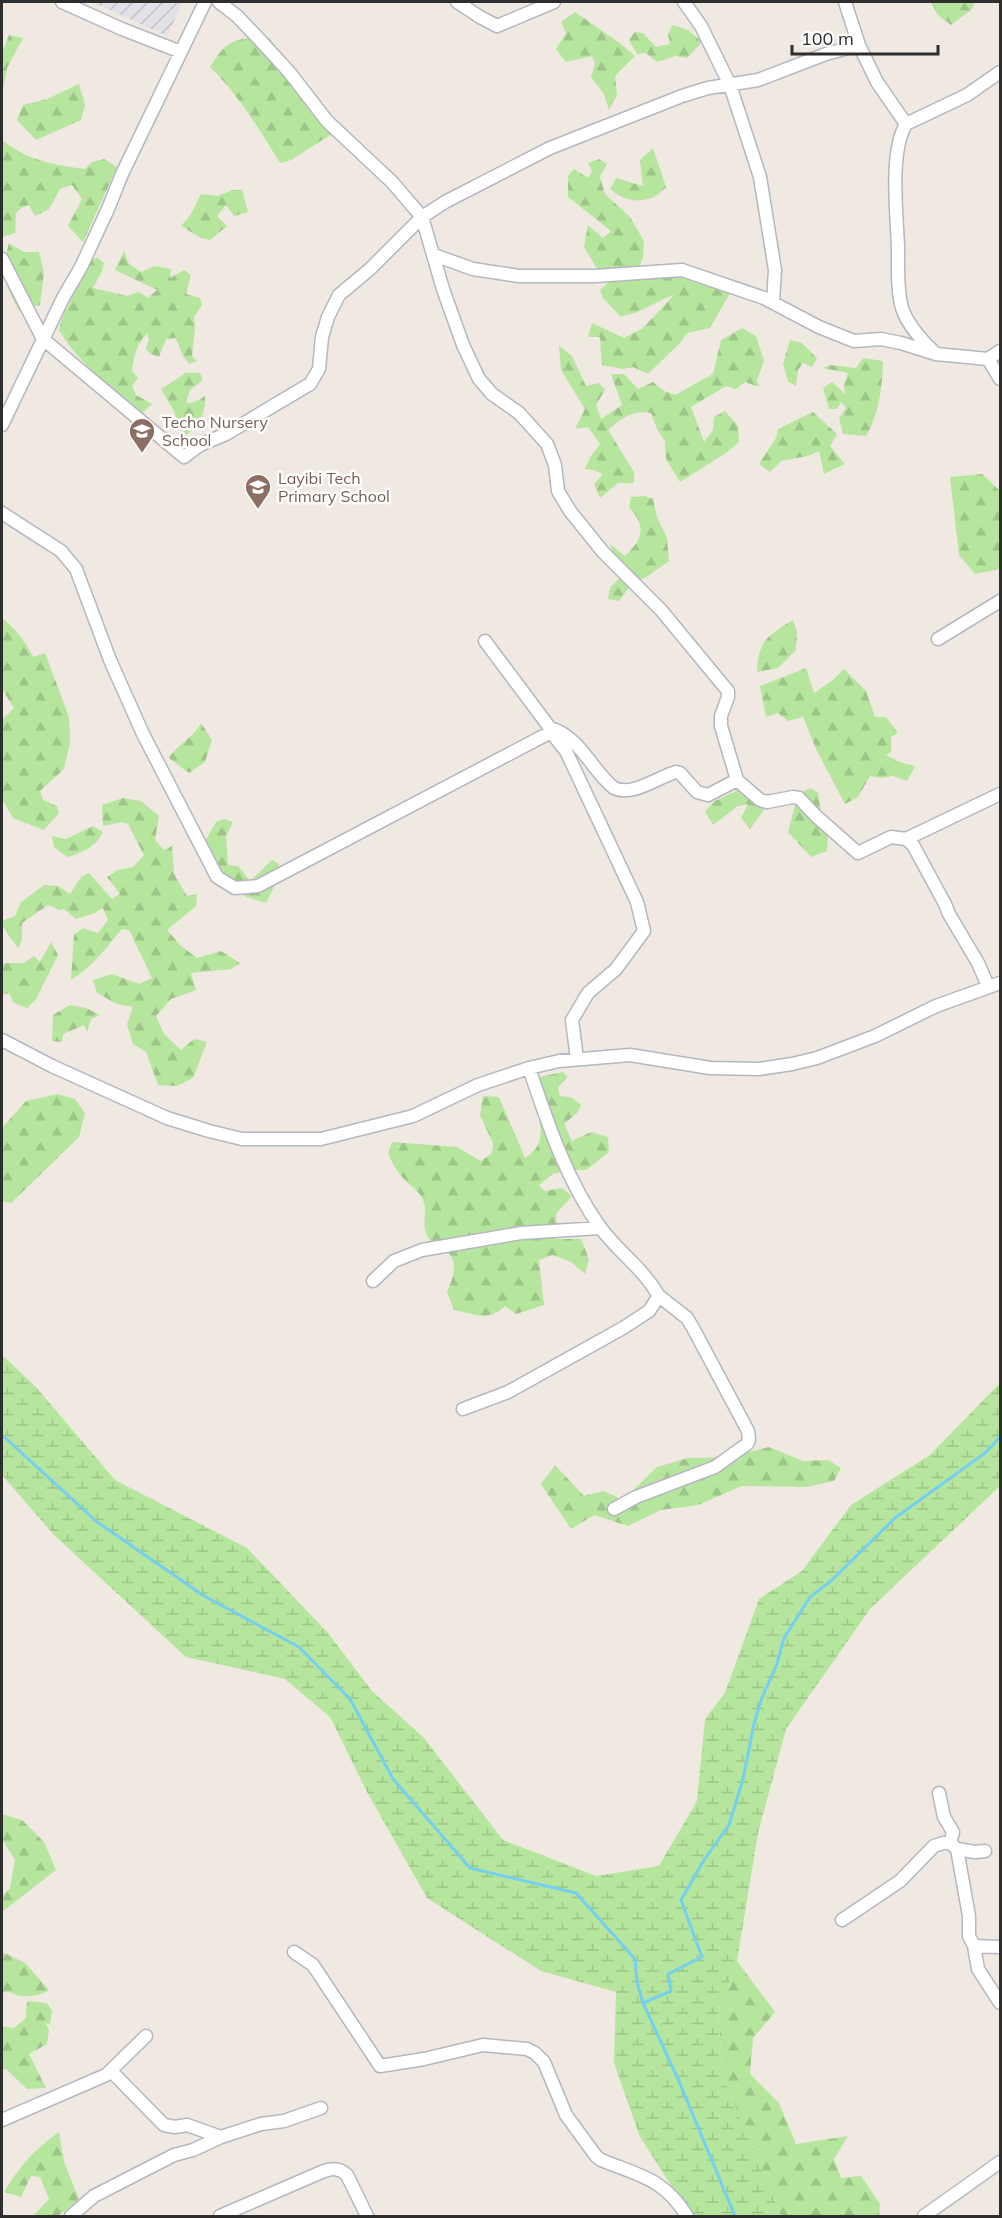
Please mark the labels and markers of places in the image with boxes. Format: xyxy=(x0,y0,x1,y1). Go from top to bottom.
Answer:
place label: Techo Nursery School xyxy=(162,412,269,450)
school or university icon: Techo Nursery School xyxy=(127,416,157,454)
place label: Layibi Tech Primary School xyxy=(278,468,390,506)
school or university icon: Layibi Tech Primary School xyxy=(243,472,273,510)

